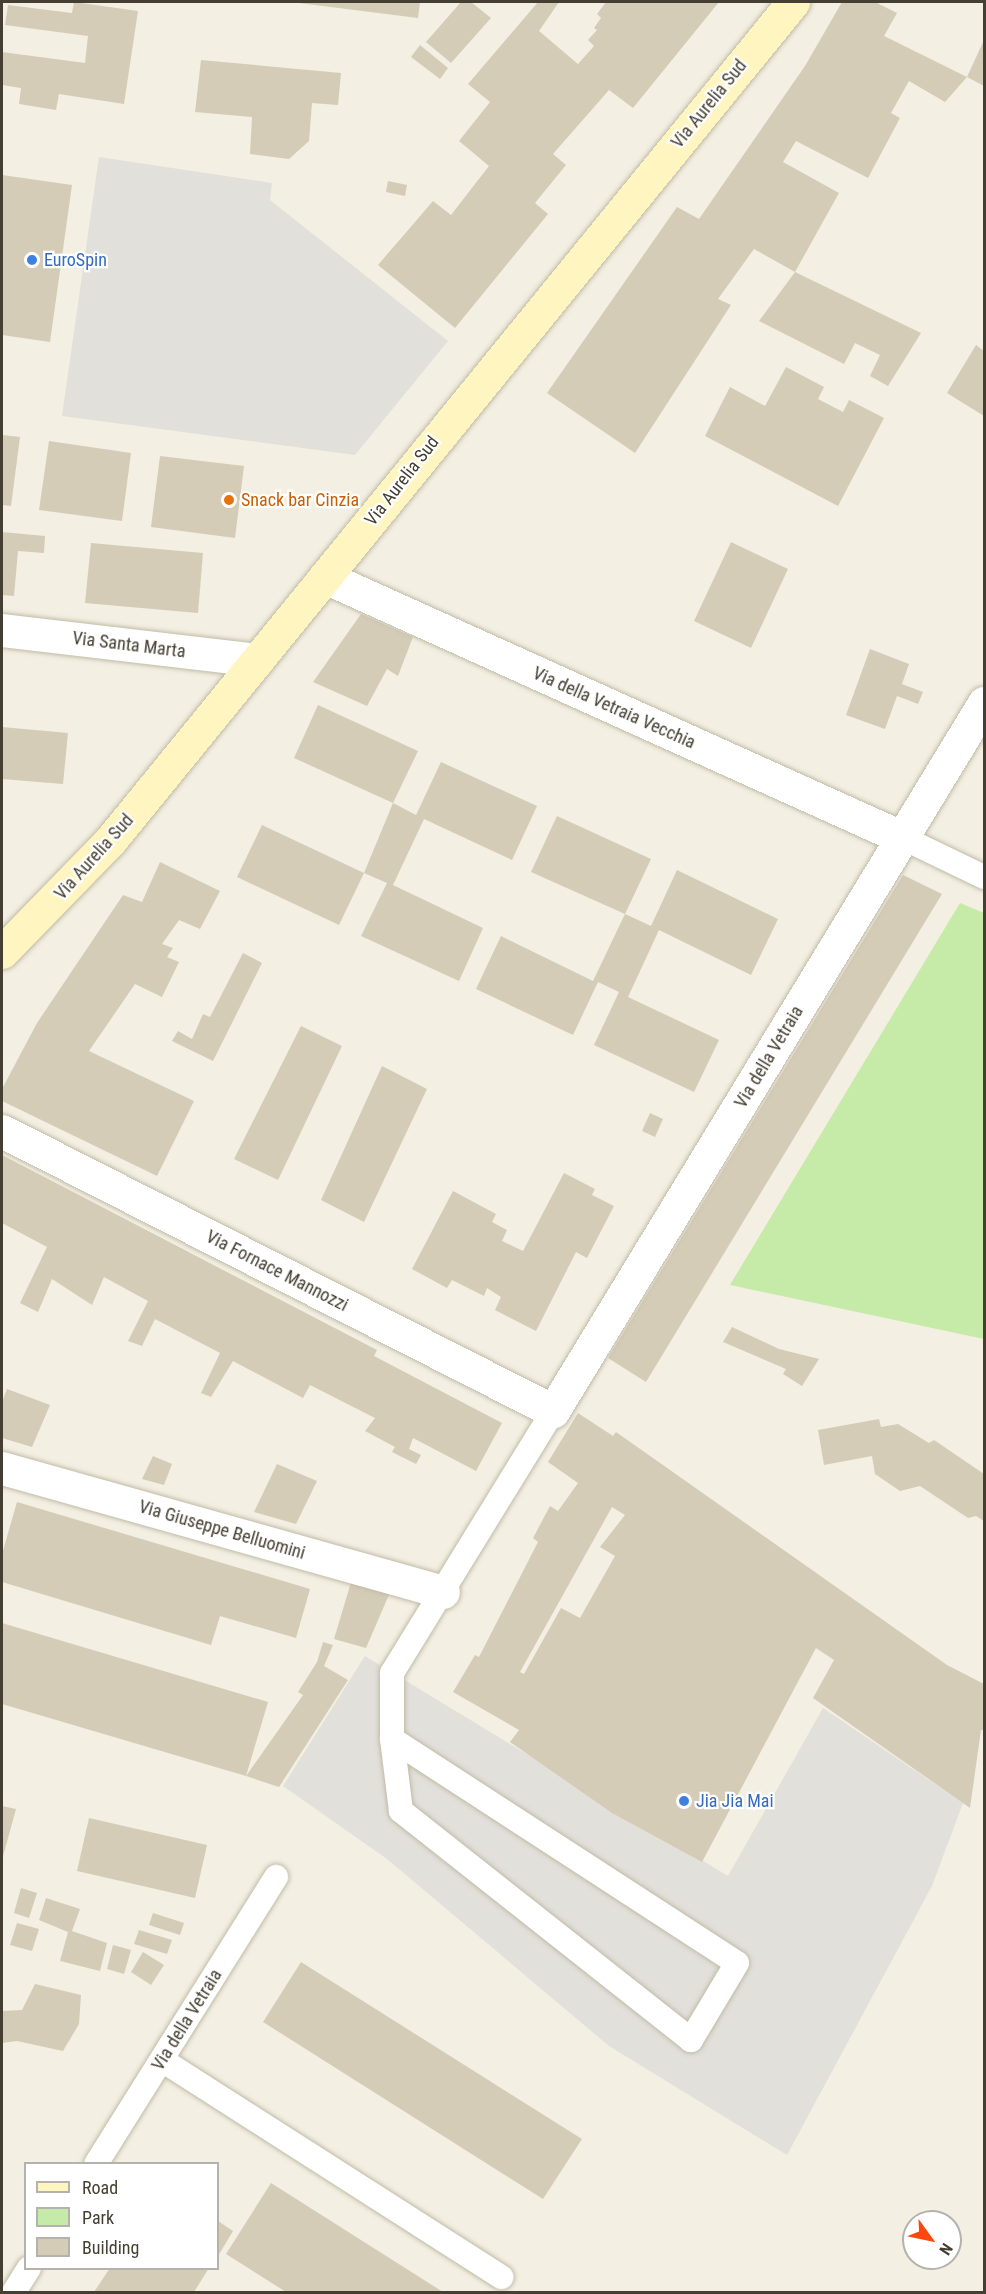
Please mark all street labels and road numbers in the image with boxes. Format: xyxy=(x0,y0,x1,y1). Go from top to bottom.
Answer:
street label: Via Aurelia Sud xyxy=(667,55,751,153)
street label: Via Aurelia Sud xyxy=(360,432,444,530)
street label: Via Santa Marta xyxy=(71,627,187,663)
street label: Via della Vetraia Vecchia xyxy=(529,662,699,754)
street label: Via Aurelia Sud xyxy=(50,810,138,904)
street label: Via della Vetraia xyxy=(730,1002,808,1112)
street label: Via Fornace Mannozzi xyxy=(202,1226,352,1316)
street label: Via Giuseppe Belluomini xyxy=(136,1496,308,1564)
street label: Via della Vetraia xyxy=(147,1965,227,2075)

